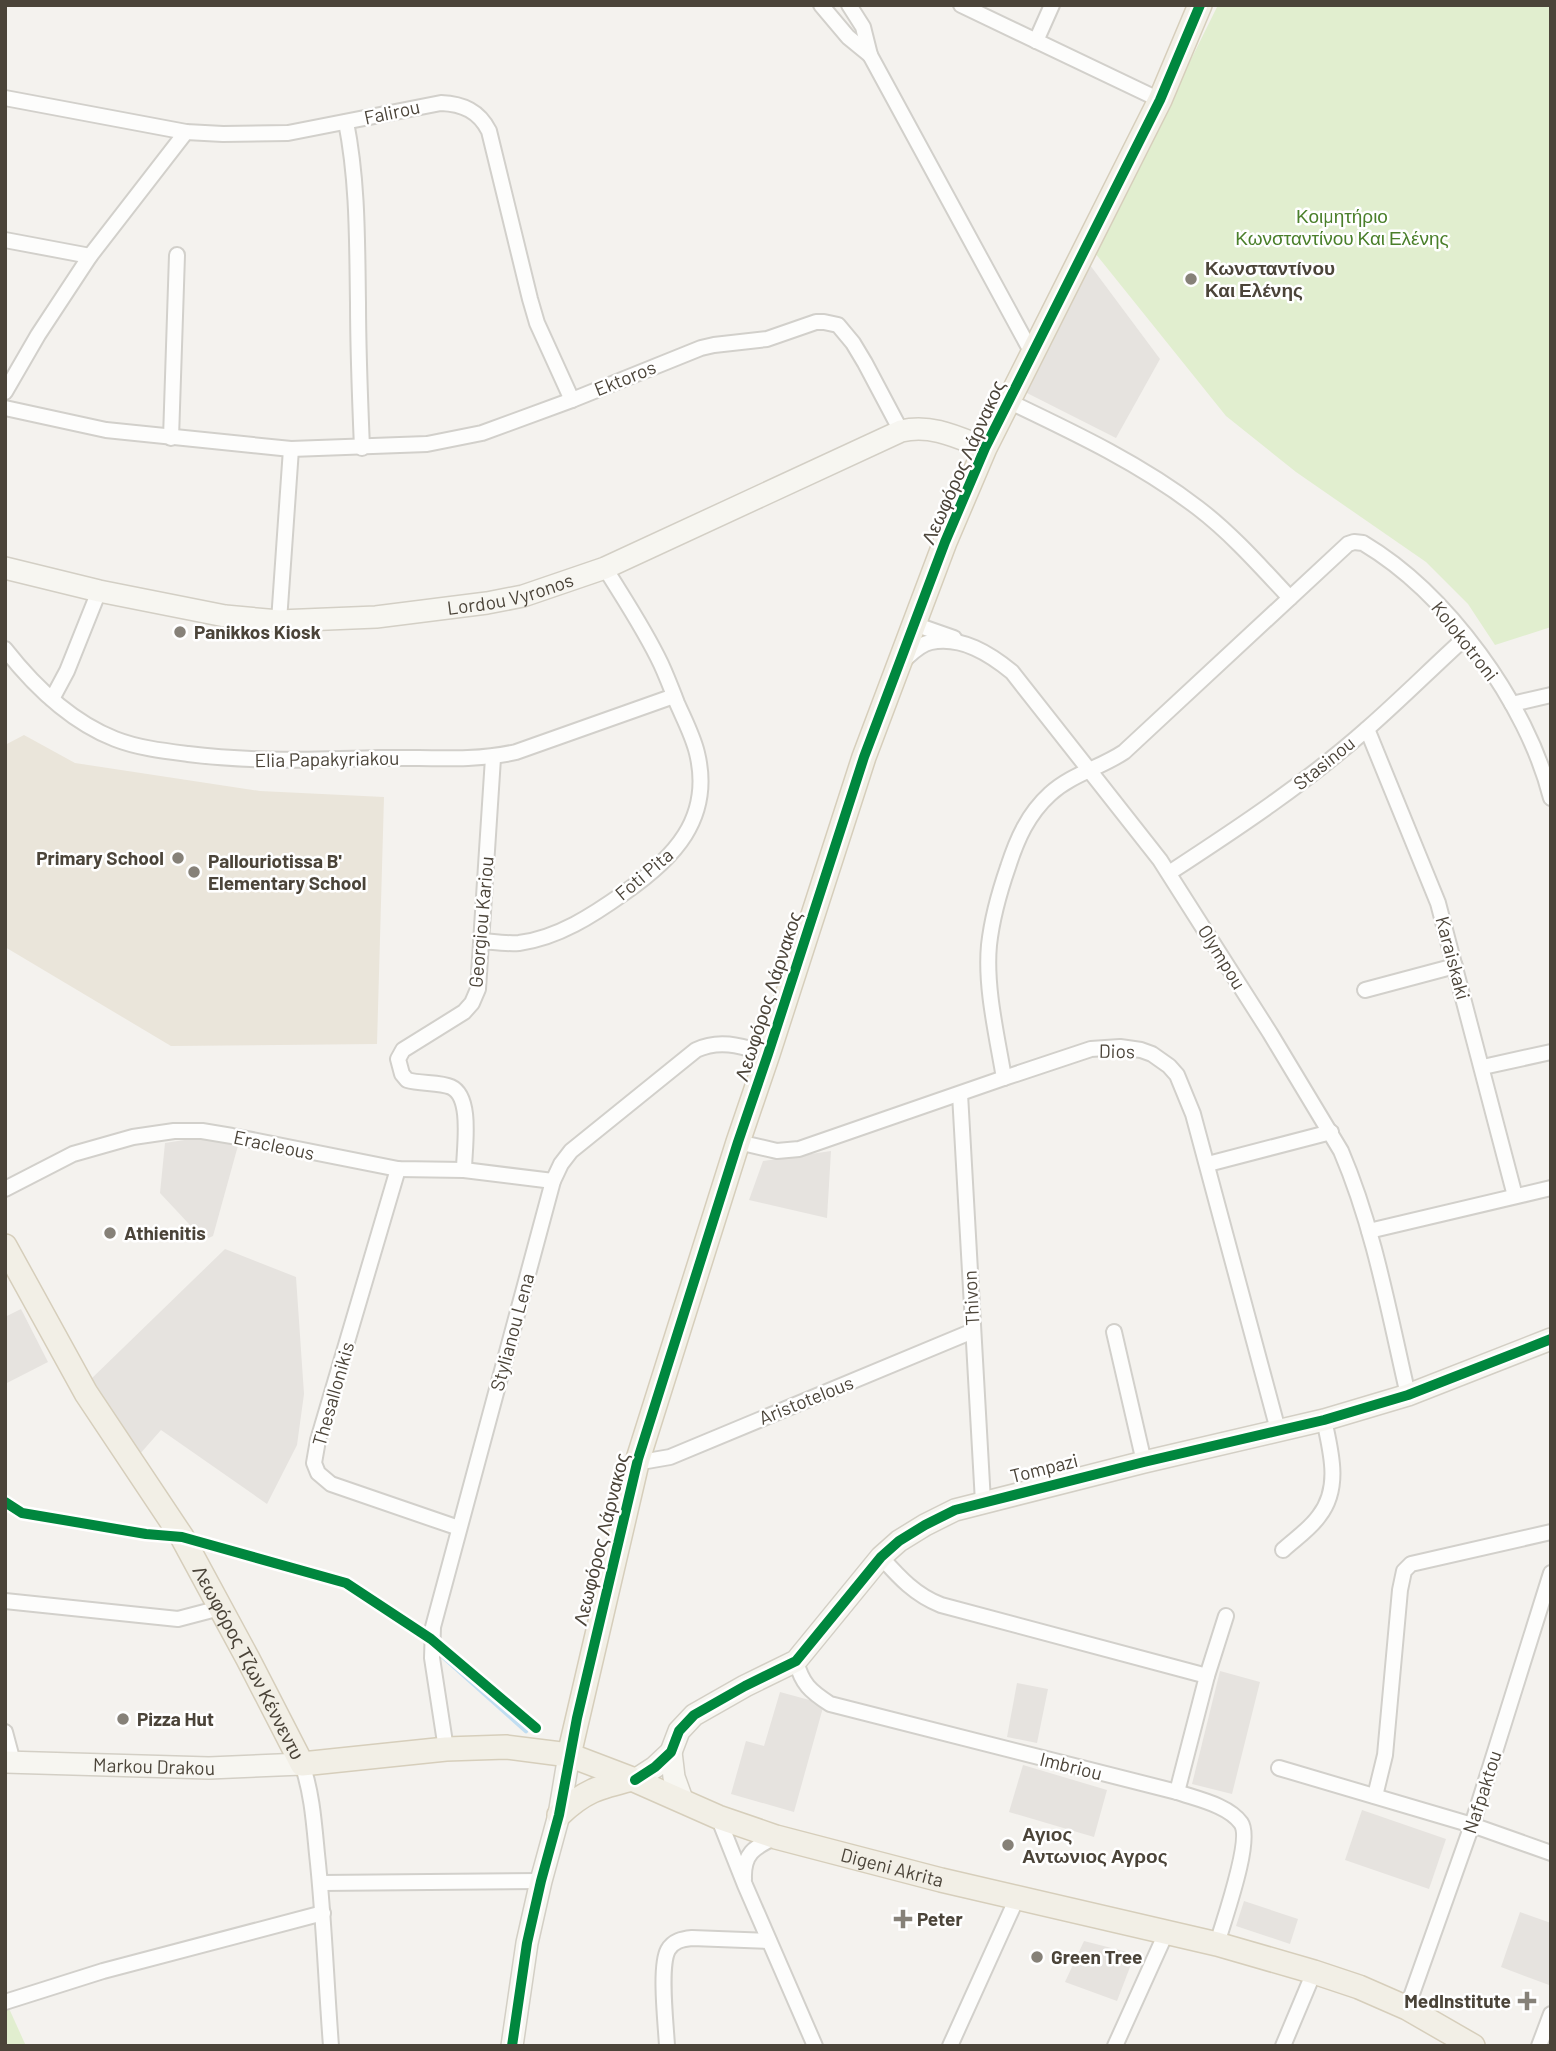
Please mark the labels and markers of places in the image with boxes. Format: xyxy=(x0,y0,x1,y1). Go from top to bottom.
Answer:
place label: Κωνσταντίνου Και Ελένης xyxy=(1205,256,1335,301)
marker: Κωνσταντίνου Και Ελένης xyxy=(1183,271,1199,287)
place label: Panikkos Kiosk xyxy=(194,620,321,643)
marker: Panikkos Kiosk xyxy=(172,624,188,640)
place label: Primary School xyxy=(36,846,164,869)
place label: Pallouriotissa B' Elementary School xyxy=(208,849,366,894)
marker: Primary School xyxy=(170,850,186,866)
marker: Pallouriotissa B' Elementary School xyxy=(186,864,202,880)
place label: Athienitis xyxy=(124,1221,206,1244)
marker: Athienitis xyxy=(102,1225,118,1241)
place label: Pizza Hut xyxy=(137,1707,214,1730)
marker: Pizza Hut xyxy=(115,1711,131,1727)
place label: Αγιος Αντωνιος Αγρος xyxy=(1022,1822,1168,1867)
marker: Αγιος Αντωνιος Αγρος xyxy=(1000,1837,1016,1853)
place label: Peter xyxy=(917,1907,963,1930)
marker: Peter xyxy=(895,1911,911,1927)
place label: Green Tree xyxy=(1051,1945,1142,1968)
marker: Green Tree xyxy=(1029,1949,1045,1965)
place label: MedInstitute xyxy=(1404,1989,1511,2012)
marker: MedInstitute xyxy=(1517,1991,1537,2011)

